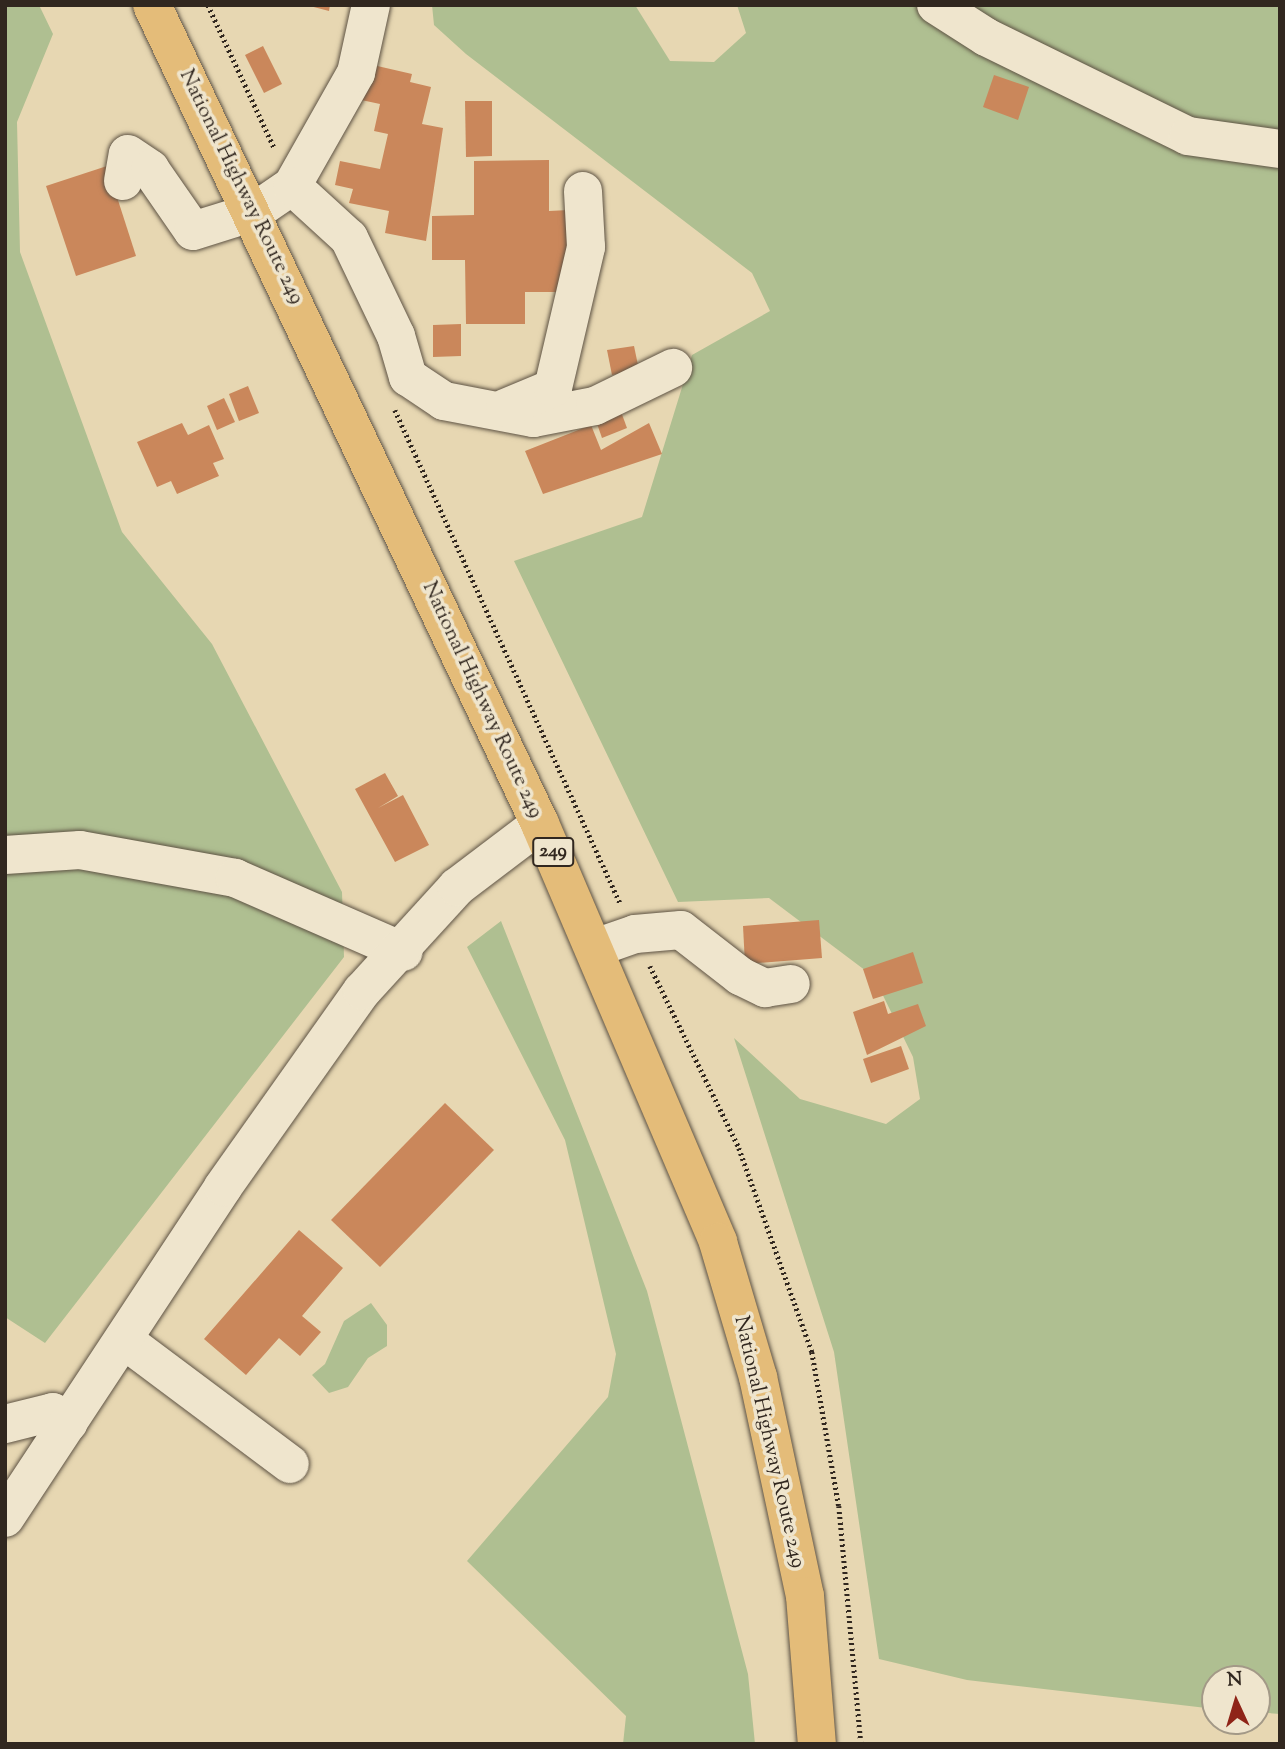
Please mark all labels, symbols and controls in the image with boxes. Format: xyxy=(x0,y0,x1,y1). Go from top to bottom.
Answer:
street label: National Highway Route 249 xyxy=(173,66,309,308)
street label: National Highway Route 249 xyxy=(416,578,548,822)
road number: 249 xyxy=(532,836,574,867)
street label: National Highway Route 249 xyxy=(728,1314,810,1570)
north arrow xyxy=(1201,1665,1271,1735)
text: N xyxy=(1226,1667,1243,1695)

